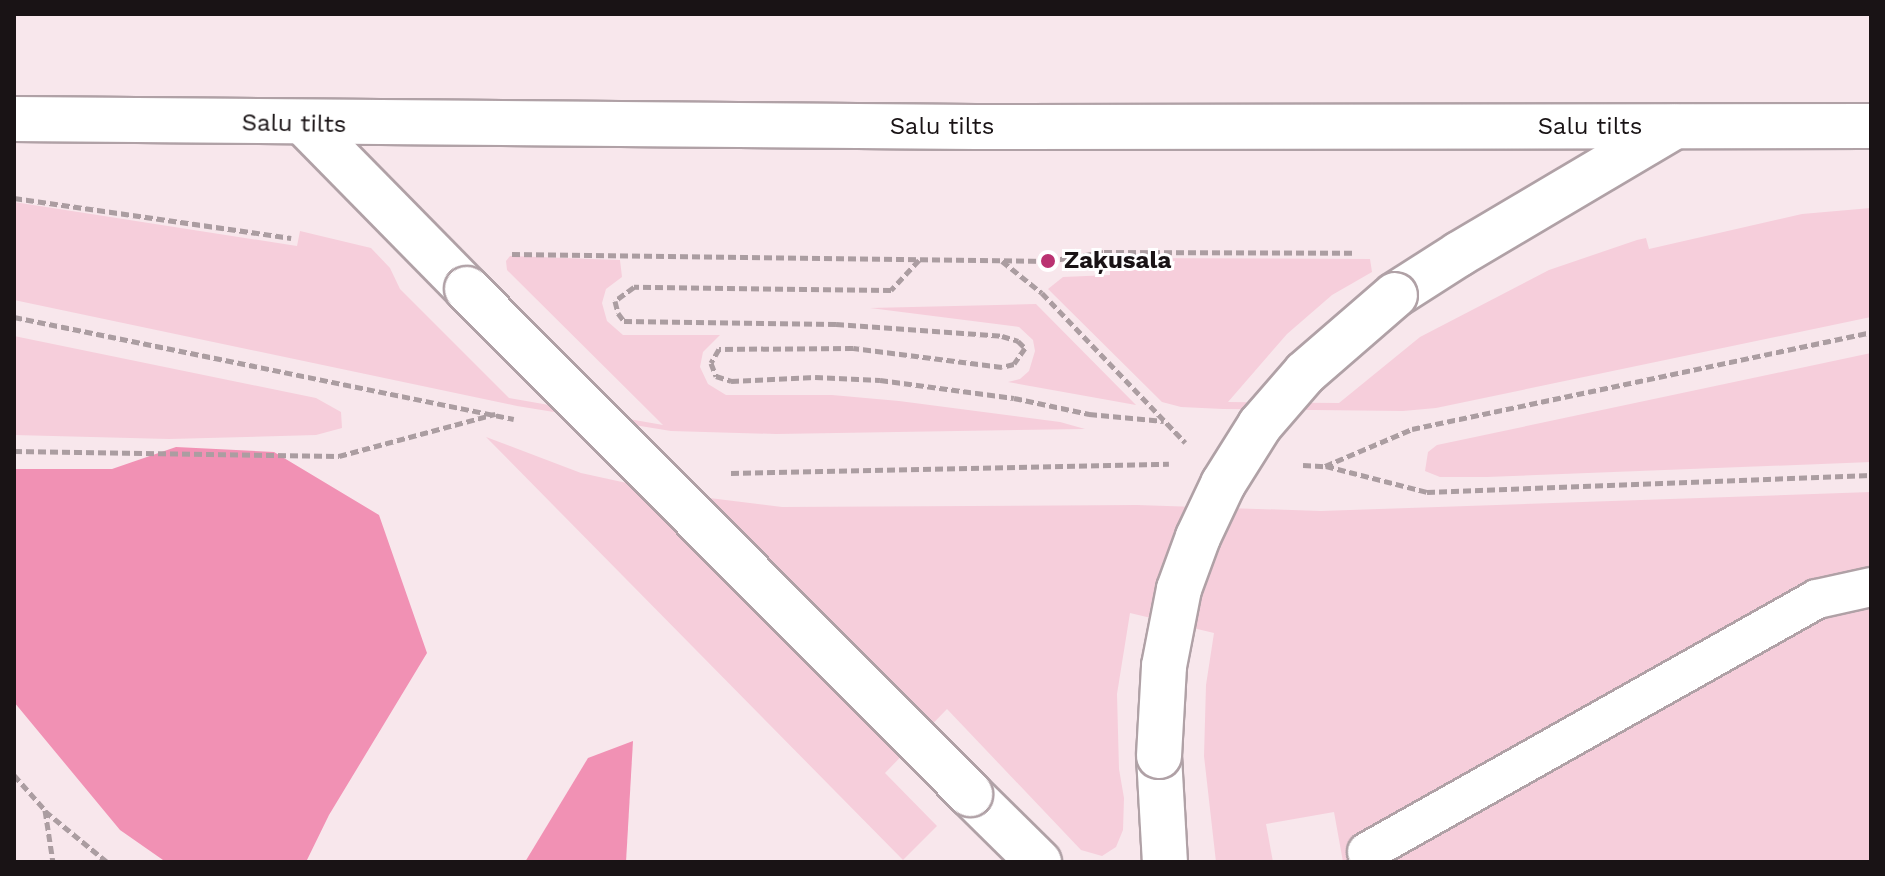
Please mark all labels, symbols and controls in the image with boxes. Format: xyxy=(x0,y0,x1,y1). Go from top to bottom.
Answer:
street label: Salu tilts xyxy=(241,109,347,139)
street label: Salu tilts xyxy=(889,113,995,141)
street label: Salu tilts xyxy=(1537,113,1643,141)
place label: Zaķusala xyxy=(1064,247,1171,275)
marker: Zaķusala xyxy=(1039,252,1057,270)

